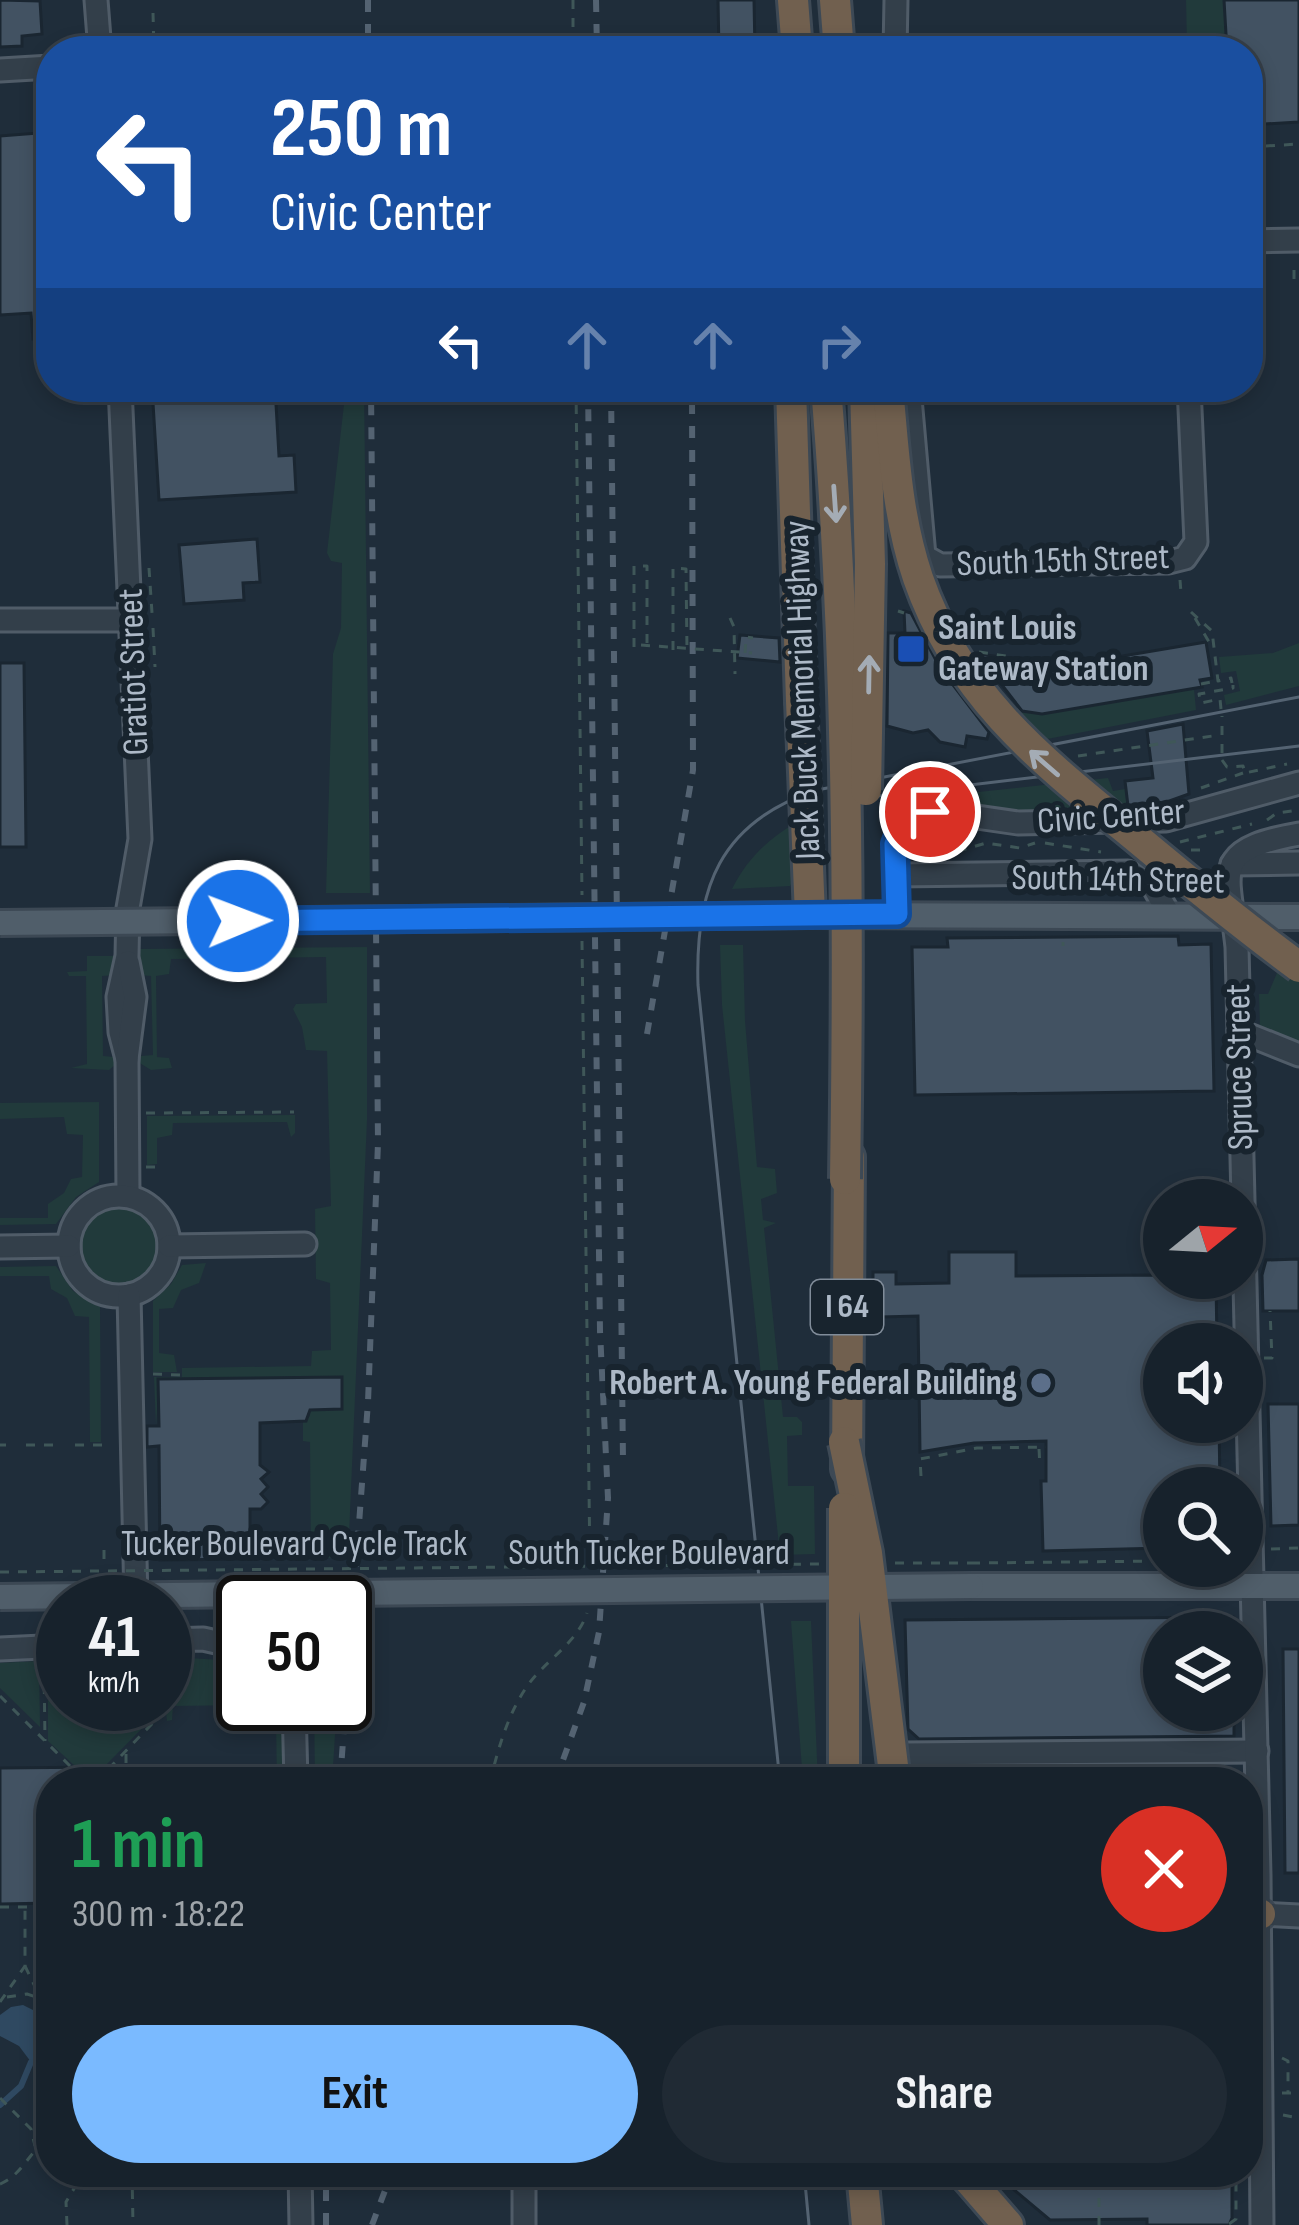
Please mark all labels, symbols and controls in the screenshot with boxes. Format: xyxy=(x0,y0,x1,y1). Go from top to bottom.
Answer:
text: 250 m xyxy=(270,79,452,180)
icon: left xyxy=(72,84,228,240)
text: Civic Center xyxy=(270,181,492,246)
icon: left xyxy=(428,312,494,378)
icon: ahead xyxy=(554,312,620,378)
icon: ahead xyxy=(680,312,746,378)
icon: right xyxy=(806,312,872,378)
one-way arrow xyxy=(824,484,847,523)
street label: Jack Buck Memorial Highway xyxy=(776,520,830,861)
street label: South 15th Street xyxy=(956,536,1170,586)
street label: Gratiot Street xyxy=(110,588,158,756)
place label: Saint Louis Gateway Station xyxy=(938,607,1148,691)
marker: Saint Louis Gateway Station xyxy=(895,633,927,665)
one-way arrow xyxy=(858,655,881,694)
one-way arrow xyxy=(1029,749,1059,777)
pin xyxy=(879,761,981,863)
icon: arrive xyxy=(897,779,963,845)
street label: Civic Center xyxy=(1036,790,1186,844)
street label: South 14th Street xyxy=(1011,857,1225,903)
position arrow xyxy=(175,858,301,984)
street label: Spruce Street xyxy=(1217,984,1263,1150)
north arrow xyxy=(1143,1179,1263,1299)
map controls xyxy=(1143,1179,1263,1731)
road number: I 64 xyxy=(811,1280,883,1334)
button: sound xyxy=(1143,1323,1263,1443)
place label: Robert A. Young Federal Building xyxy=(609,1362,1017,1405)
marker: Robert A. Young Federal Building xyxy=(1028,1370,1054,1396)
button: search xyxy=(1143,1467,1263,1587)
street label: Tucker Boulevard Cycle Track xyxy=(121,1523,467,1566)
street label: South Tucker Boulevard xyxy=(508,1532,790,1575)
speed limit sign: 50 xyxy=(216,1575,372,1731)
text: 41 xyxy=(88,1602,140,1674)
button: layers xyxy=(1143,1611,1263,1731)
text: km/h xyxy=(88,1665,140,1701)
text: 1 min xyxy=(72,1802,206,1889)
button: close xyxy=(1101,1806,1227,1932)
text: 300 m · 18:22 xyxy=(72,1891,245,1938)
button: Exit xyxy=(72,2025,638,2163)
button: Share xyxy=(662,2025,1227,2163)

